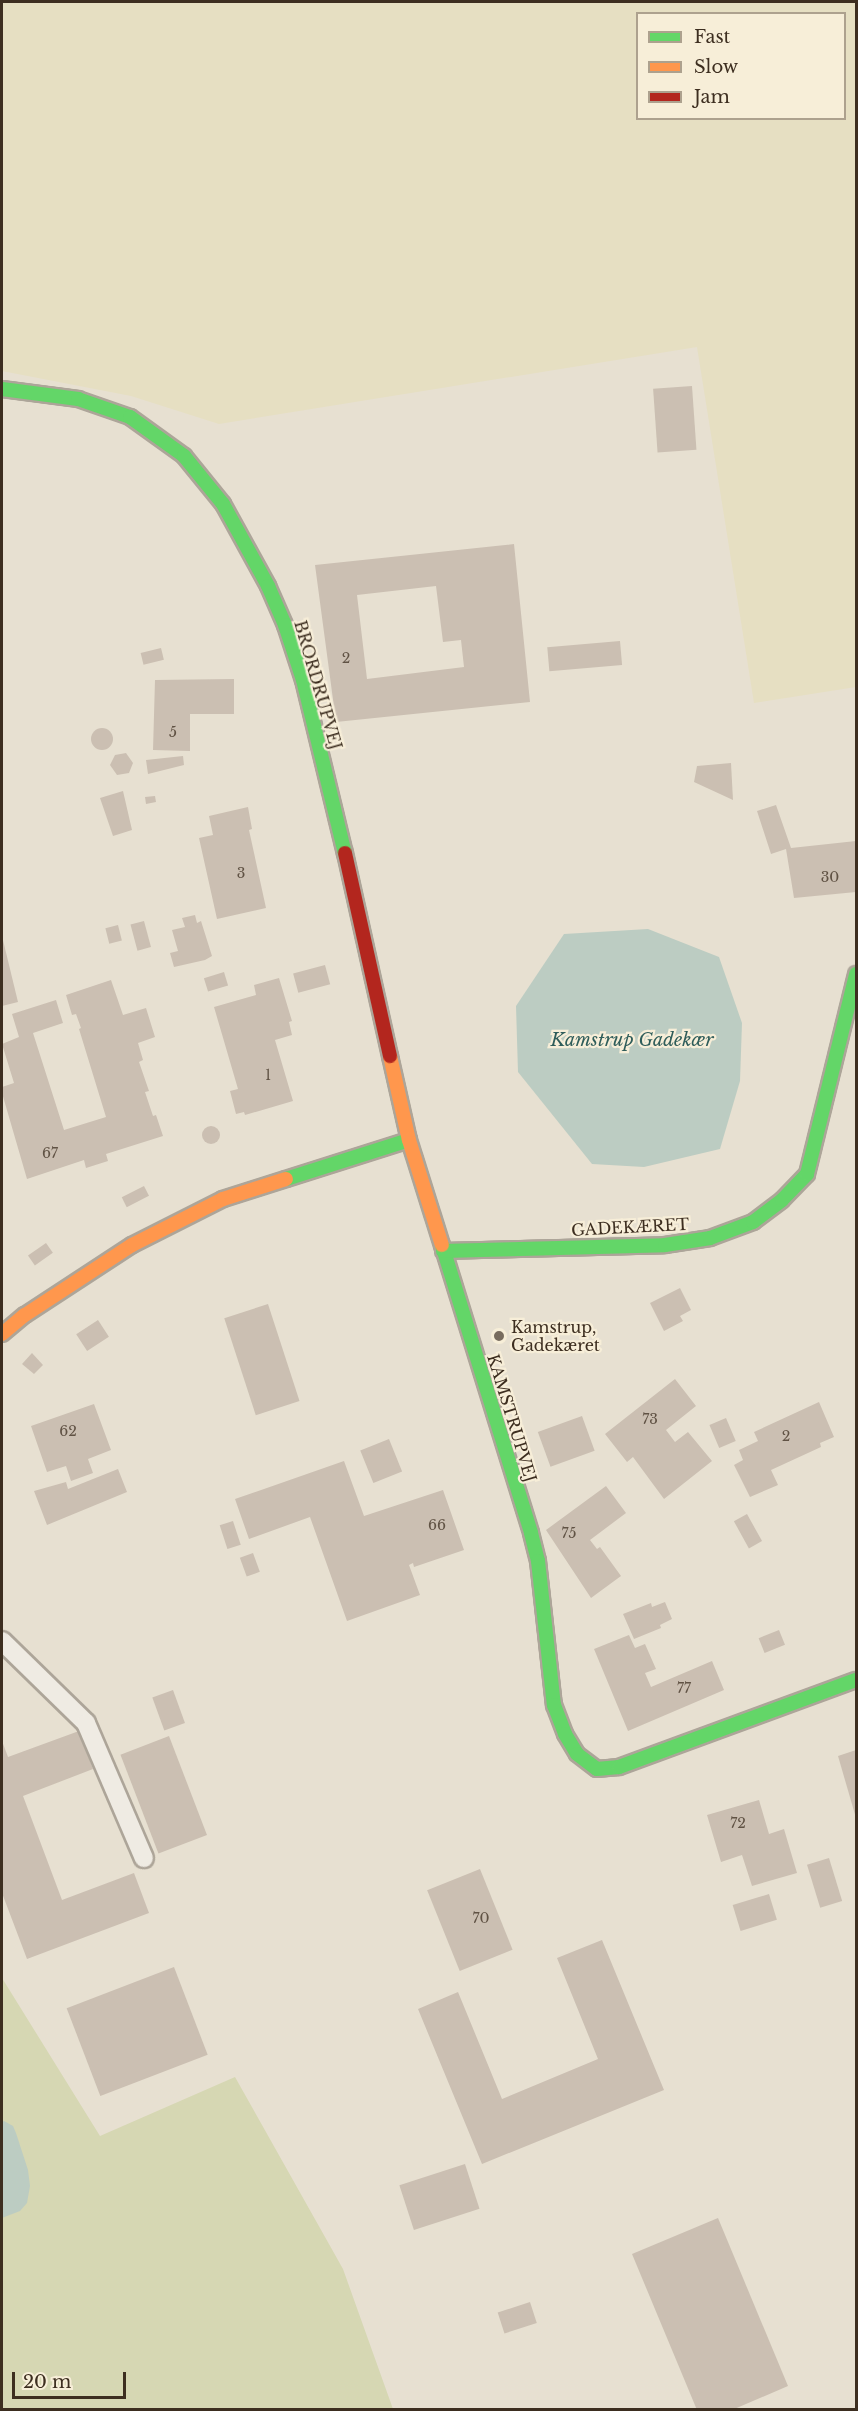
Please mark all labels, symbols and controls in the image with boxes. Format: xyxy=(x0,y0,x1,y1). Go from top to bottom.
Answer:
legend xyxy=(636,12,846,120)
text: Fast xyxy=(694,26,730,48)
text: Slow xyxy=(694,56,738,78)
text: Jam xyxy=(694,86,730,108)
street label: BRORDRUPVEJ xyxy=(290,618,346,752)
house number: 2 xyxy=(342,650,350,666)
house number: 5 xyxy=(169,724,177,740)
house number: 3 xyxy=(237,865,245,881)
house number: 30 xyxy=(821,869,839,885)
water label: Kamstrup Gadekær xyxy=(551,1029,713,1051)
house number: 1 xyxy=(265,1067,271,1083)
house number: 67 xyxy=(42,1145,58,1161)
street label: GADEKÆRET xyxy=(571,1214,689,1240)
place label: Kamstrup, Gadekæret xyxy=(511,1317,600,1355)
marker: Kamstrup, Gadekæret xyxy=(492,1329,506,1343)
street label: KAMSTRUPVEJ xyxy=(483,1352,541,1484)
house number: 73 xyxy=(642,1411,658,1427)
house number: 62 xyxy=(59,1423,77,1439)
house number: 2 xyxy=(782,1428,790,1444)
house number: 66 xyxy=(428,1517,446,1533)
house number: 75 xyxy=(562,1525,576,1541)
house number: 77 xyxy=(677,1680,691,1696)
house number: 72 xyxy=(730,1815,746,1831)
house number: 70 xyxy=(472,1910,490,1926)
scale bar xyxy=(15,2360,129,2398)
text: 20 m xyxy=(23,2371,71,2393)

